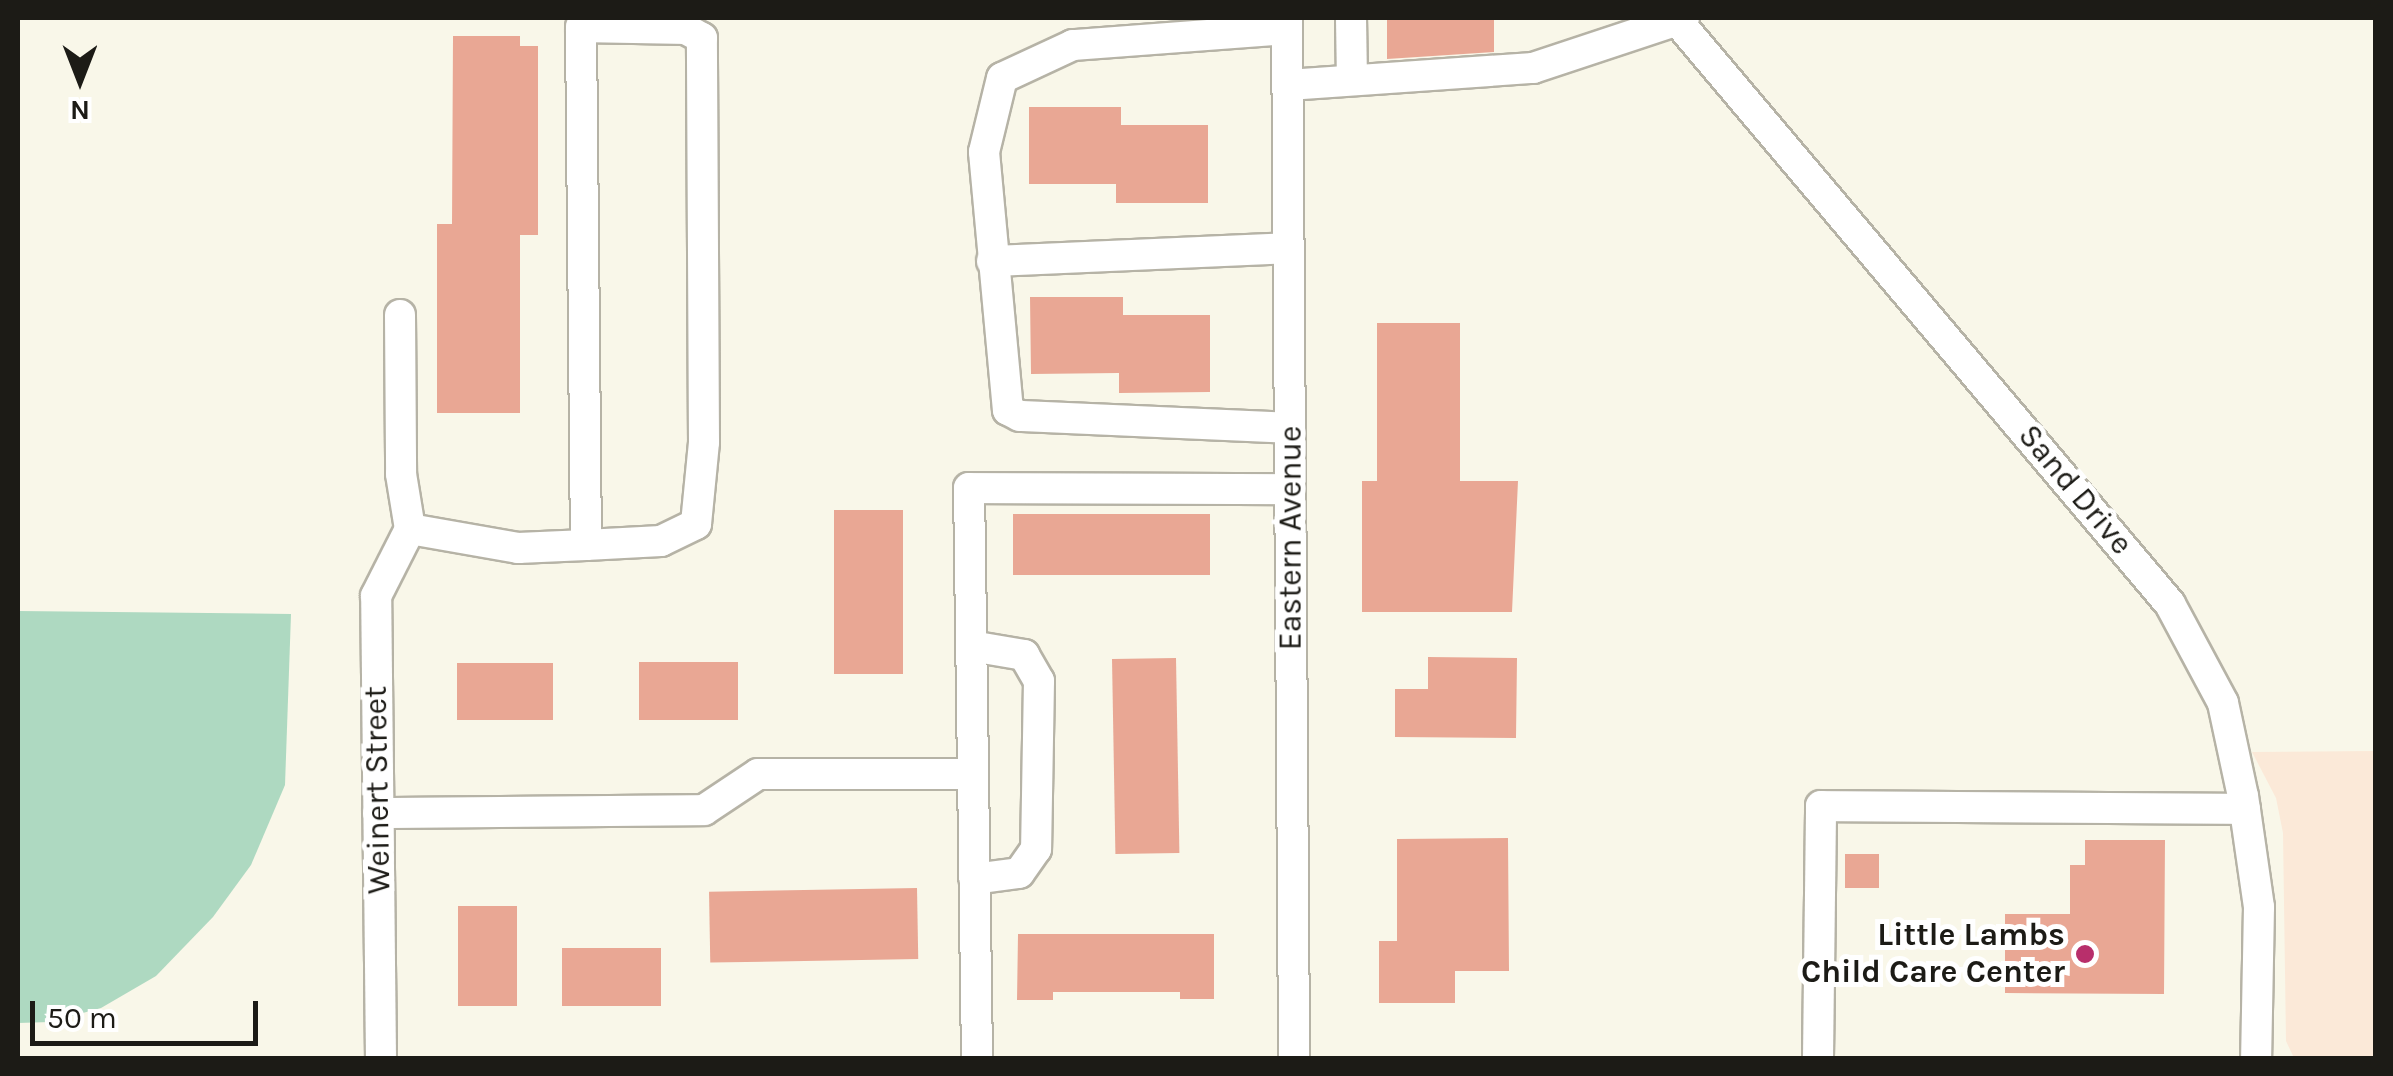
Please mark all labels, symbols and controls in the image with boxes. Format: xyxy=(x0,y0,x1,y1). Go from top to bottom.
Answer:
north arrow xyxy=(30,30,130,130)
text: N xyxy=(70,94,90,127)
street label: Sand Drive xyxy=(2010,417,2140,563)
street label: Eastern Avenue xyxy=(1272,426,1310,650)
street label: Weinert Street xyxy=(357,686,399,894)
place label: Little Lambs Child Care Center xyxy=(1801,917,2065,992)
marker: Little Lambs Child Care Center xyxy=(2074,943,2096,965)
scale bar xyxy=(35,981,262,1043)
text: 50 m xyxy=(47,1000,117,1036)

